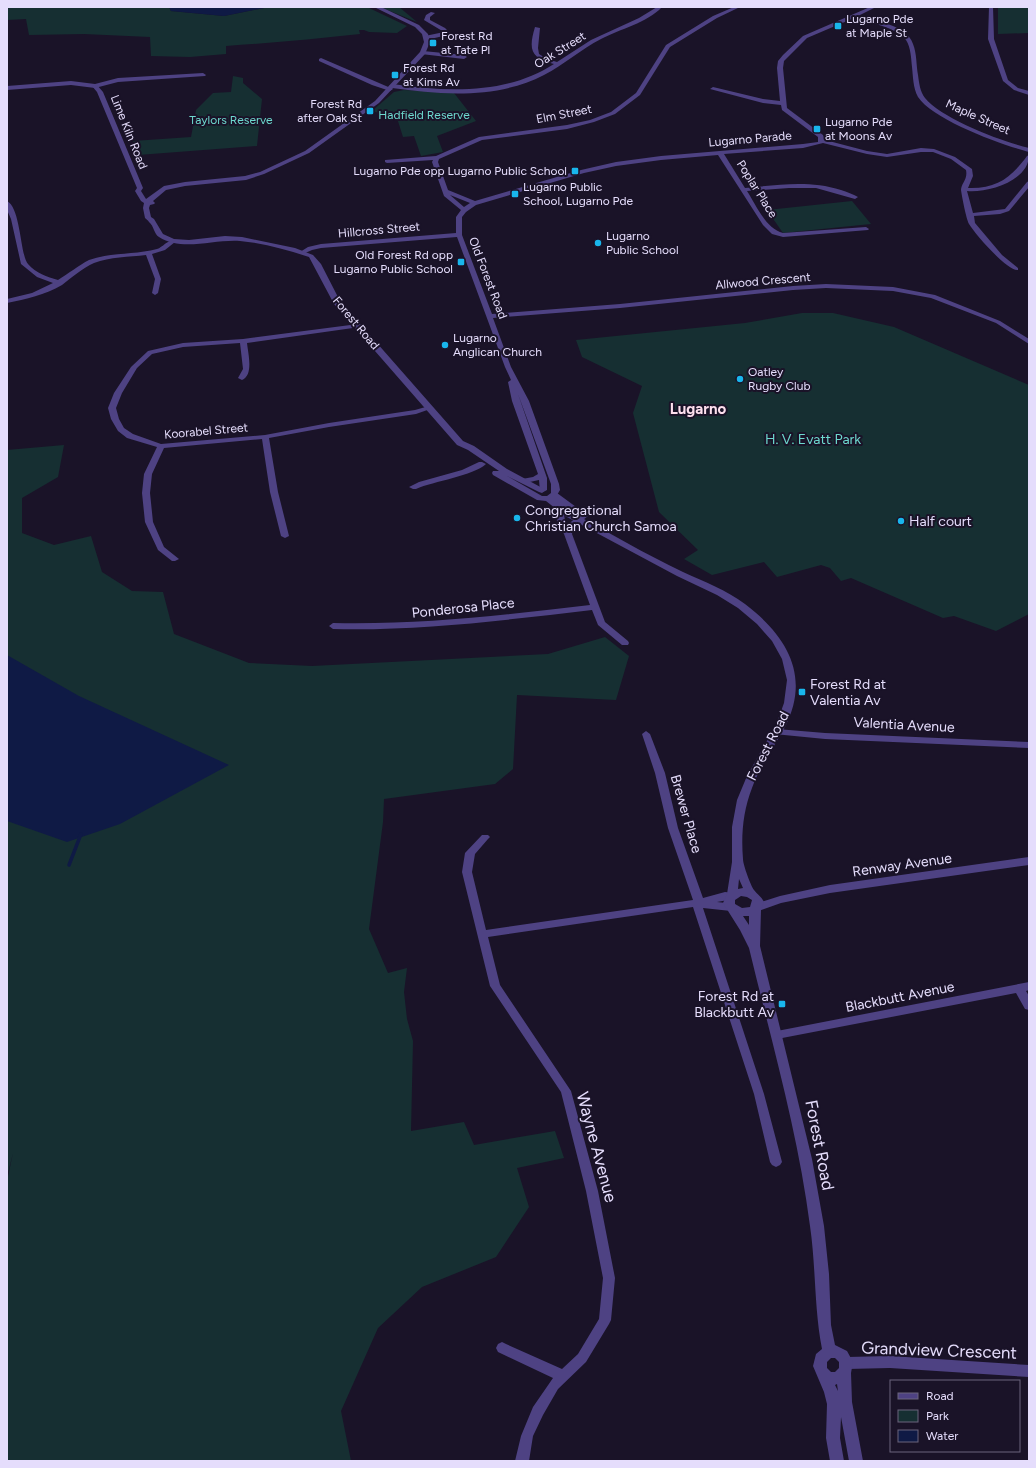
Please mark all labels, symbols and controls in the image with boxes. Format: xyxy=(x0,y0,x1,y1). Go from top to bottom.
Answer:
place label: Lugarno Pde at Maple St xyxy=(846,12,914,40)
marker: Lugarno Pde at Maple St xyxy=(833,21,843,31)
place label: Forest Rd at Tate Pl xyxy=(441,29,493,57)
street label: Oak Street xyxy=(532,29,589,71)
marker: Forest Rd at Tate Pl xyxy=(428,38,438,48)
place label: Forest Rd at Kims Av xyxy=(403,61,460,89)
marker: Forest Rd at Kims Av xyxy=(390,70,400,80)
street label: Lime Kiln Road xyxy=(108,93,150,171)
place label: Forest Rd after Oak St xyxy=(297,97,362,125)
street label: Maple Street xyxy=(944,97,1013,138)
street label: Elm Street xyxy=(535,102,594,126)
marker: Forest Rd after Oak St xyxy=(365,106,375,116)
park label: Hadfield Reserve xyxy=(378,108,470,122)
park label: Taylors Reserve xyxy=(189,113,273,127)
place label: Lugarno Pde at Moons Av xyxy=(825,115,893,143)
marker: Lugarno Pde at Moons Av xyxy=(812,124,822,134)
street label: Lugarno Parade xyxy=(708,128,793,150)
street label: Poplar Place xyxy=(734,158,781,221)
place label: Lugarno Pde opp Lugarno Public School xyxy=(353,164,567,178)
marker: Lugarno Pde opp Lugarno Public School xyxy=(570,166,580,176)
place label: Lugarno Public School, Lugarno Pde xyxy=(523,180,633,208)
marker: Lugarno Public School, Lugarno Pde xyxy=(510,189,520,199)
street label: Hillcross Street xyxy=(337,219,421,241)
place label: Lugarno Public School xyxy=(606,229,679,257)
street label: Old Forest Road xyxy=(466,235,510,321)
marker: Lugarno Public School xyxy=(593,238,603,248)
place label: Old Forest Rd opp Lugarno Public School xyxy=(334,248,453,276)
marker: Old Forest Rd opp Lugarno Public School xyxy=(456,257,466,267)
street label: Allwood Crescent xyxy=(715,270,812,292)
street label: Forest Road xyxy=(330,294,382,352)
place label: Lugarno Anglican Church xyxy=(453,331,542,359)
marker: Lugarno Anglican Church xyxy=(440,340,450,350)
place label: Oatley Rugby Club xyxy=(748,365,810,393)
marker: Oatley Rugby Club xyxy=(735,374,745,384)
district label: Lugarno xyxy=(670,400,727,418)
street label: Koorabel Street xyxy=(163,420,249,442)
park label: H. V. Evatt Park xyxy=(765,431,861,448)
place label: Congregational Christian Church Samoa xyxy=(525,502,677,535)
marker: Congregational Christian Church Samoa xyxy=(512,513,522,523)
place label: Half court xyxy=(909,513,972,530)
marker: Half court xyxy=(896,516,906,526)
street label: Ponderosa Place xyxy=(411,594,516,622)
place label: Forest Rd at Valentia Av xyxy=(810,676,886,709)
marker: Forest Rd at Valentia Av xyxy=(797,687,807,697)
street label: Forest Road xyxy=(743,708,793,784)
street label: Valentia Avenue xyxy=(853,714,955,736)
street label: Brewer Place xyxy=(667,773,705,856)
street label: Renway Avenue xyxy=(851,850,953,880)
street label: Blackbutt Avenue xyxy=(844,978,956,1016)
place label: Forest Rd at Blackbutt Av xyxy=(694,988,775,1021)
marker: Forest Rd at Blackbutt Av xyxy=(777,999,787,1009)
street label: Wayne Avenue xyxy=(573,1090,621,1204)
street label: Forest Road xyxy=(801,1098,839,1192)
street label: Grandview Crescent xyxy=(861,1337,1017,1363)
legend xyxy=(890,1380,1020,1452)
text: Road xyxy=(926,1389,954,1403)
text: Park xyxy=(926,1409,949,1423)
text: Water xyxy=(926,1429,958,1443)

